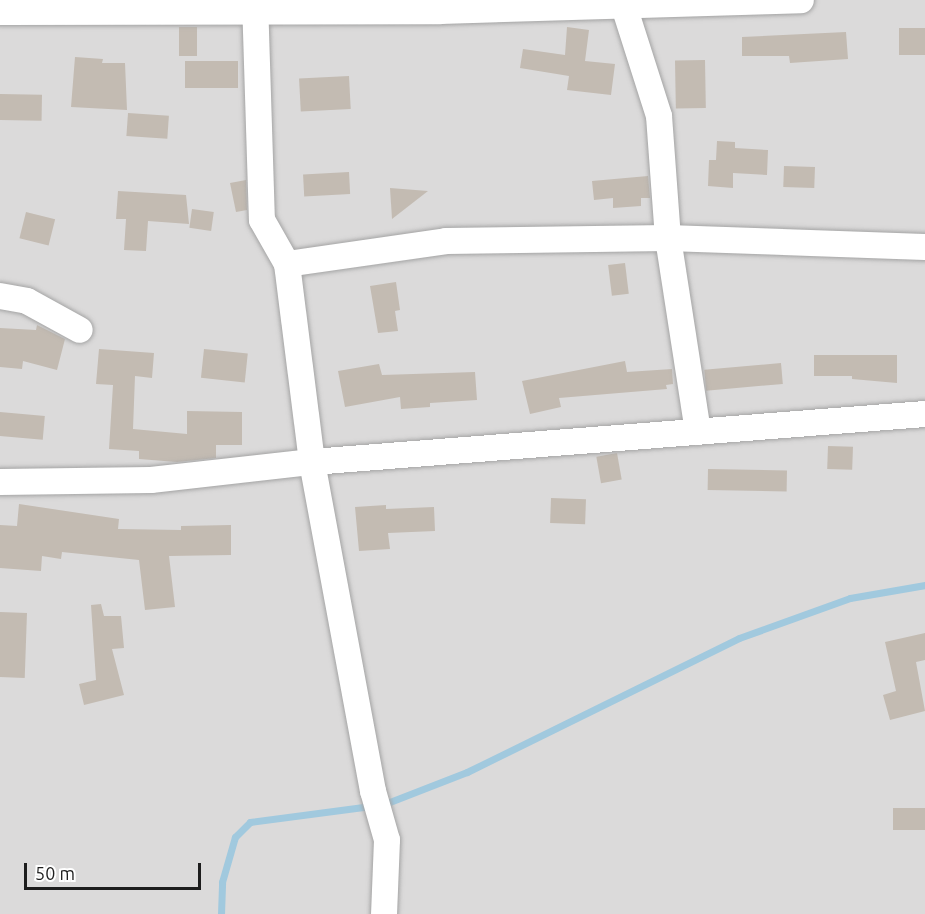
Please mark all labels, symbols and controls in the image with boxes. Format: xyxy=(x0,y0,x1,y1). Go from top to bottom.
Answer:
scale bar xyxy=(27,851,204,889)
text: 50 m xyxy=(35,863,75,883)

